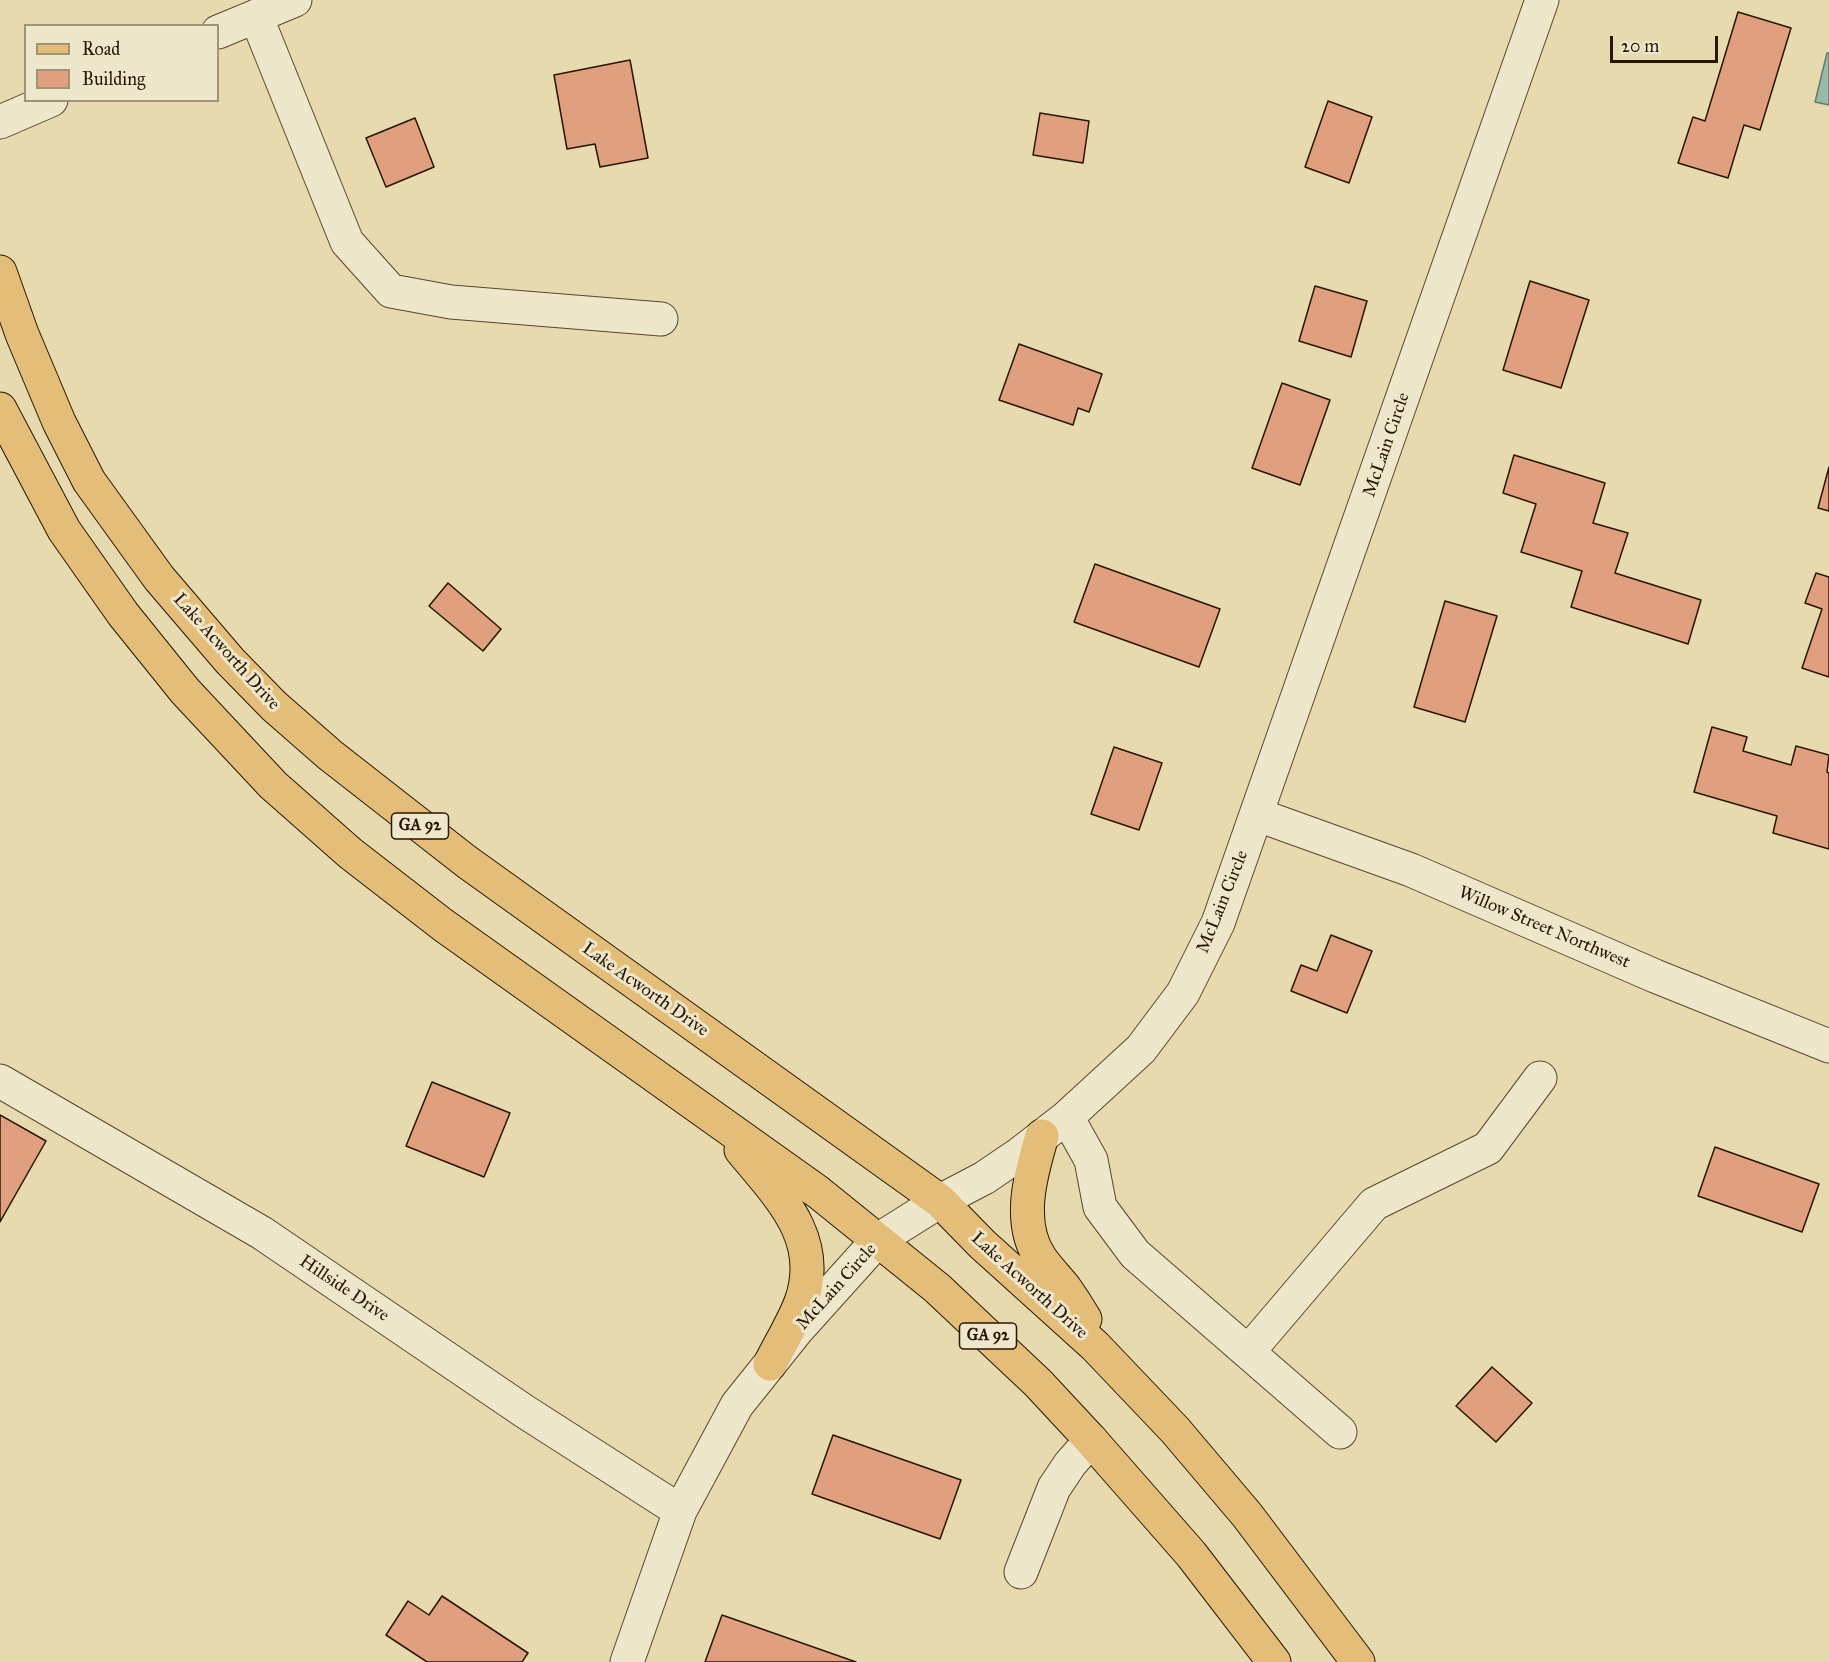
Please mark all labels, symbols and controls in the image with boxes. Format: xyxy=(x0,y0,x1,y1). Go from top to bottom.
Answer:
legend xyxy=(24,24,219,102)
scale bar xyxy=(1613,24,1721,62)
text: 20 m xyxy=(1621,35,1659,57)
text: Road xyxy=(82,38,120,60)
text: Building xyxy=(82,68,145,90)
street label: McLain Circle xyxy=(1359,390,1415,500)
street label: Lake Acworth Drive xyxy=(168,589,284,715)
road number: GA 92 xyxy=(392,813,448,839)
street label: McLain Circle xyxy=(1193,847,1253,957)
street label: Willow Street Northwest xyxy=(1455,882,1633,974)
street label: Lake Acworth Drive xyxy=(578,938,712,1042)
street label: Lake Acworth Drive xyxy=(966,1228,1092,1344)
street label: McLain Circle xyxy=(792,1239,882,1335)
street label: Hillside Drive xyxy=(295,1251,393,1327)
road number: GA 92 xyxy=(960,1323,1016,1349)

